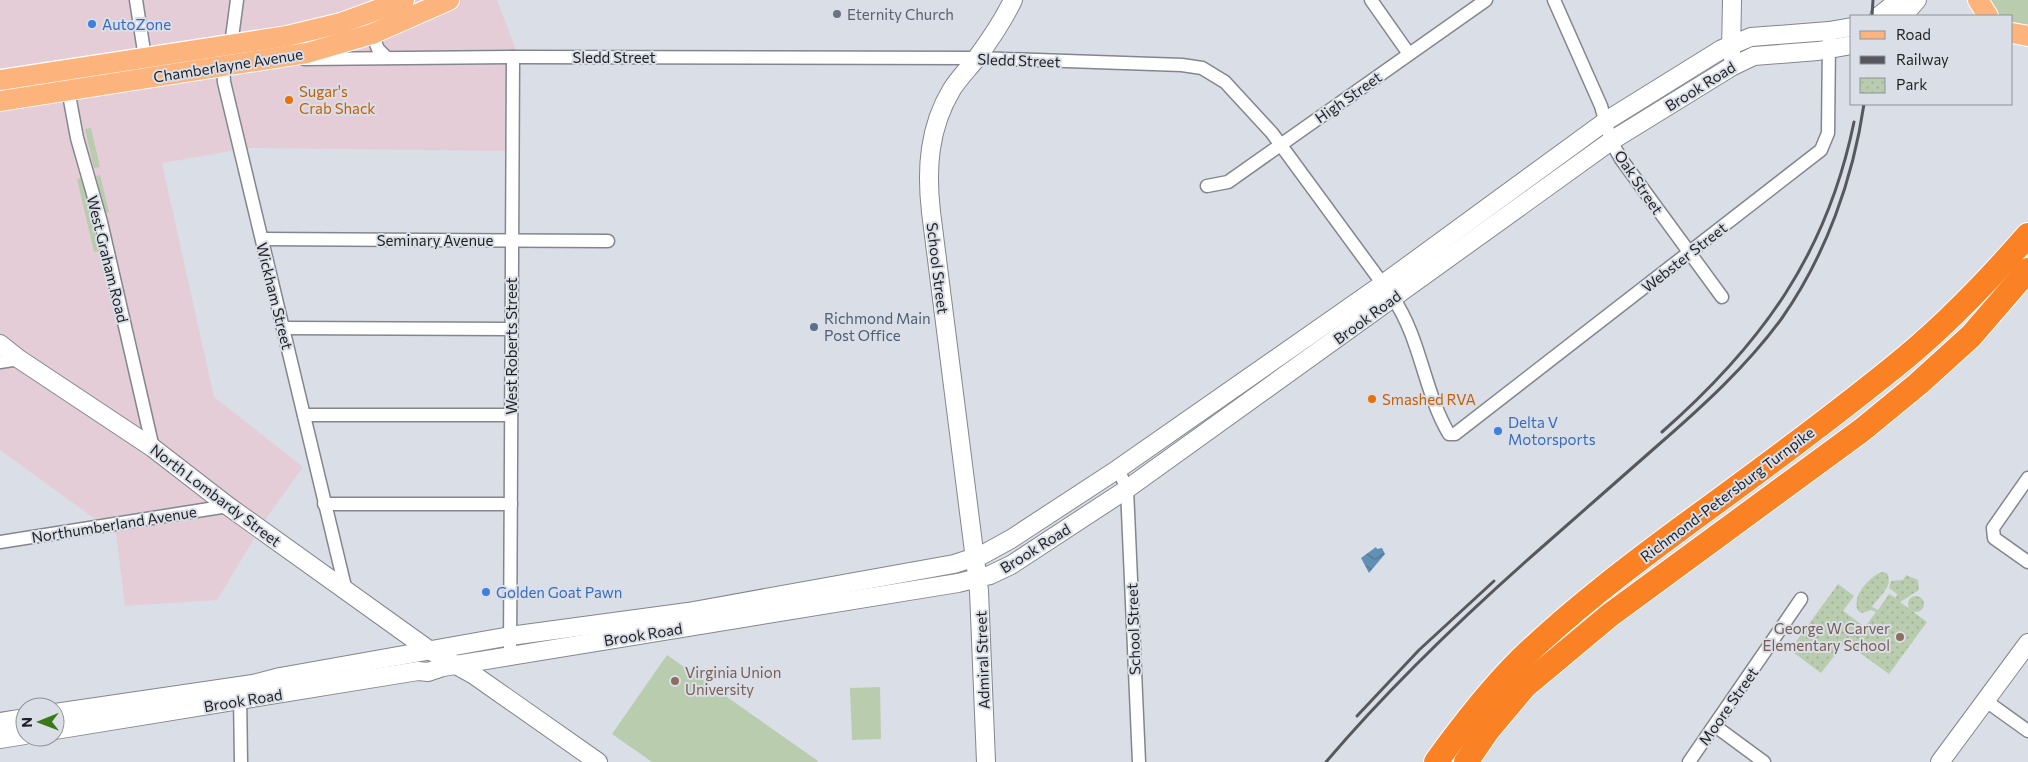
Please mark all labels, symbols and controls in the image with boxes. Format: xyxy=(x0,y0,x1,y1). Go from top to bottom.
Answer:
place label: Eternity Church xyxy=(847,5,954,23)
marker: Eternity Church xyxy=(831,8,843,20)
place label: AutoZone xyxy=(102,15,171,33)
legend xyxy=(1850,15,2013,105)
marker: AutoZone xyxy=(86,18,98,30)
text: Road xyxy=(1896,25,1931,43)
street label: Chamberlayne Avenue xyxy=(152,44,304,86)
street label: Sledd Street xyxy=(572,48,656,66)
street label: Sledd Street xyxy=(977,50,1061,70)
text: Railway xyxy=(1896,50,1949,68)
street label: Brook Road xyxy=(1662,57,1738,115)
street label: High Street xyxy=(1311,68,1385,126)
text: Park xyxy=(1896,75,1927,93)
place label: Sugar's Crab Shack xyxy=(299,82,376,117)
marker: Sugar's Crab Shack xyxy=(283,94,295,106)
street label: Oak Street xyxy=(1611,147,1667,217)
street label: West Graham Road xyxy=(84,194,132,324)
street label: Webster Street xyxy=(1638,218,1730,296)
street label: School Street xyxy=(923,221,953,315)
street label: Seminary Avenue xyxy=(377,231,493,249)
street label: Wickham Street xyxy=(253,241,297,351)
street label: West Roberts Street xyxy=(502,277,520,415)
street label: Brook Road xyxy=(1330,286,1404,348)
place label: Richmond Main Post Office xyxy=(824,309,931,344)
marker: Richmond Main Post Office xyxy=(808,321,820,333)
place label: Smashed RVA xyxy=(1382,390,1476,408)
marker: Smashed RVA xyxy=(1366,393,1378,405)
place label: Delta V Motorsports xyxy=(1508,413,1596,448)
street label: Richmond-Petersburg Turnpike xyxy=(1637,423,1818,565)
marker: Delta V Motorsports xyxy=(1492,425,1504,437)
street label: North Lombardy Street xyxy=(147,440,285,550)
street label: Northumberland Avenue xyxy=(30,502,198,546)
street label: Brook Road xyxy=(997,519,1073,577)
place label: Golden Goat Pawn xyxy=(496,583,622,601)
street label: School Street xyxy=(1122,583,1144,675)
marker: Golden Goat Pawn xyxy=(480,586,492,598)
street label: Admiral Street xyxy=(971,611,993,709)
street label: Brook Road xyxy=(602,619,684,649)
place label: George W Carver Elementary School xyxy=(1763,619,1890,654)
marker: George W Carver Elementary School xyxy=(1894,631,1906,643)
place label: Virginia Union University xyxy=(685,663,781,698)
street label: Moore Street xyxy=(1694,663,1762,749)
marker: Virginia Union University xyxy=(669,675,681,687)
street label: Brook Road xyxy=(202,685,284,715)
north arrow xyxy=(15,697,65,747)
text: N xyxy=(18,717,35,728)

